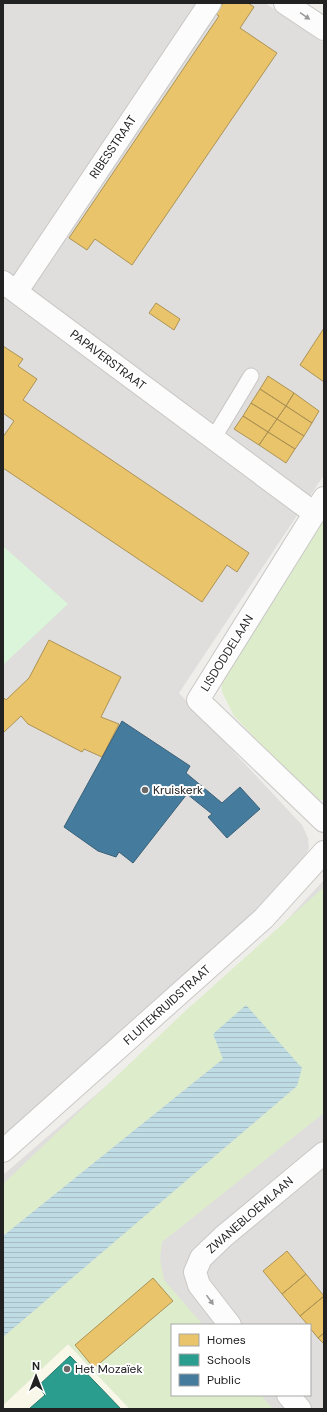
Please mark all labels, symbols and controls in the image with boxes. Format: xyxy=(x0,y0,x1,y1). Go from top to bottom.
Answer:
one-way arrow xyxy=(299,12,310,20)
street label: RIBESSTRAAT xyxy=(86,112,140,182)
street label: PAPAVERSTRAAT xyxy=(67,326,149,394)
street label: LISDODDELAAN xyxy=(197,612,257,694)
place label: Kruiskerk xyxy=(153,782,203,798)
marker: Kruiskerk xyxy=(140,785,150,795)
street label: FLUITEKRUIDSTRAAT xyxy=(120,961,214,1048)
street label: ZWANEBLOEMLAAN xyxy=(203,1173,297,1257)
one-way arrow xyxy=(206,1295,214,1305)
legend xyxy=(171,1324,311,1396)
text: Homes xyxy=(207,1332,246,1348)
text: Schools xyxy=(207,1352,251,1368)
north arrow xyxy=(16,1356,56,1396)
text: N xyxy=(32,1359,40,1373)
place label: Het Mozaïek xyxy=(75,1361,142,1377)
marker: Het Mozaïek xyxy=(62,1364,72,1374)
text: Public xyxy=(207,1372,241,1388)

